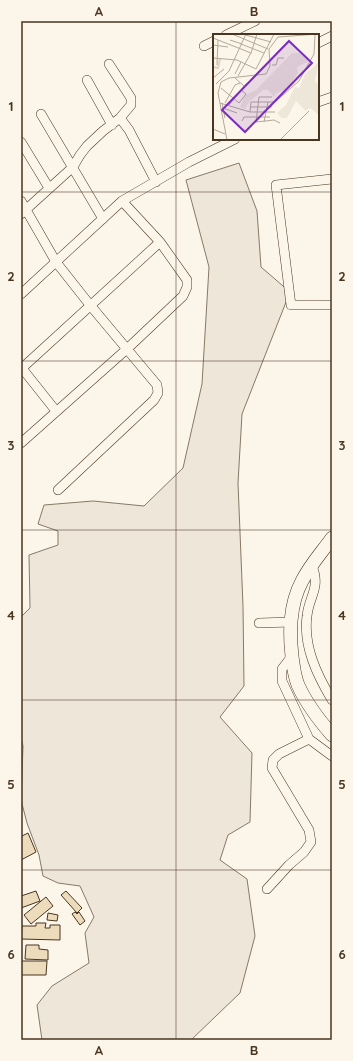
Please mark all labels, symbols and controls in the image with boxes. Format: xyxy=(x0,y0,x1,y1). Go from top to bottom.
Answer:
text: A xyxy=(95,3,104,19)
text: B xyxy=(250,3,258,19)
inset map xyxy=(213,34,319,140)
text: 1 xyxy=(8,98,14,114)
text: 1 xyxy=(339,98,345,114)
text: 2 xyxy=(7,268,15,284)
text: 2 xyxy=(338,268,346,284)
text: 3 xyxy=(8,437,15,453)
text: 3 xyxy=(339,437,346,453)
text: 4 xyxy=(7,607,15,623)
text: 4 xyxy=(338,607,346,623)
text: 5 xyxy=(7,776,15,792)
text: 5 xyxy=(338,776,346,792)
text: 6 xyxy=(7,946,15,962)
text: 6 xyxy=(338,946,346,962)
text: A xyxy=(95,1042,104,1058)
text: B xyxy=(250,1042,258,1058)

